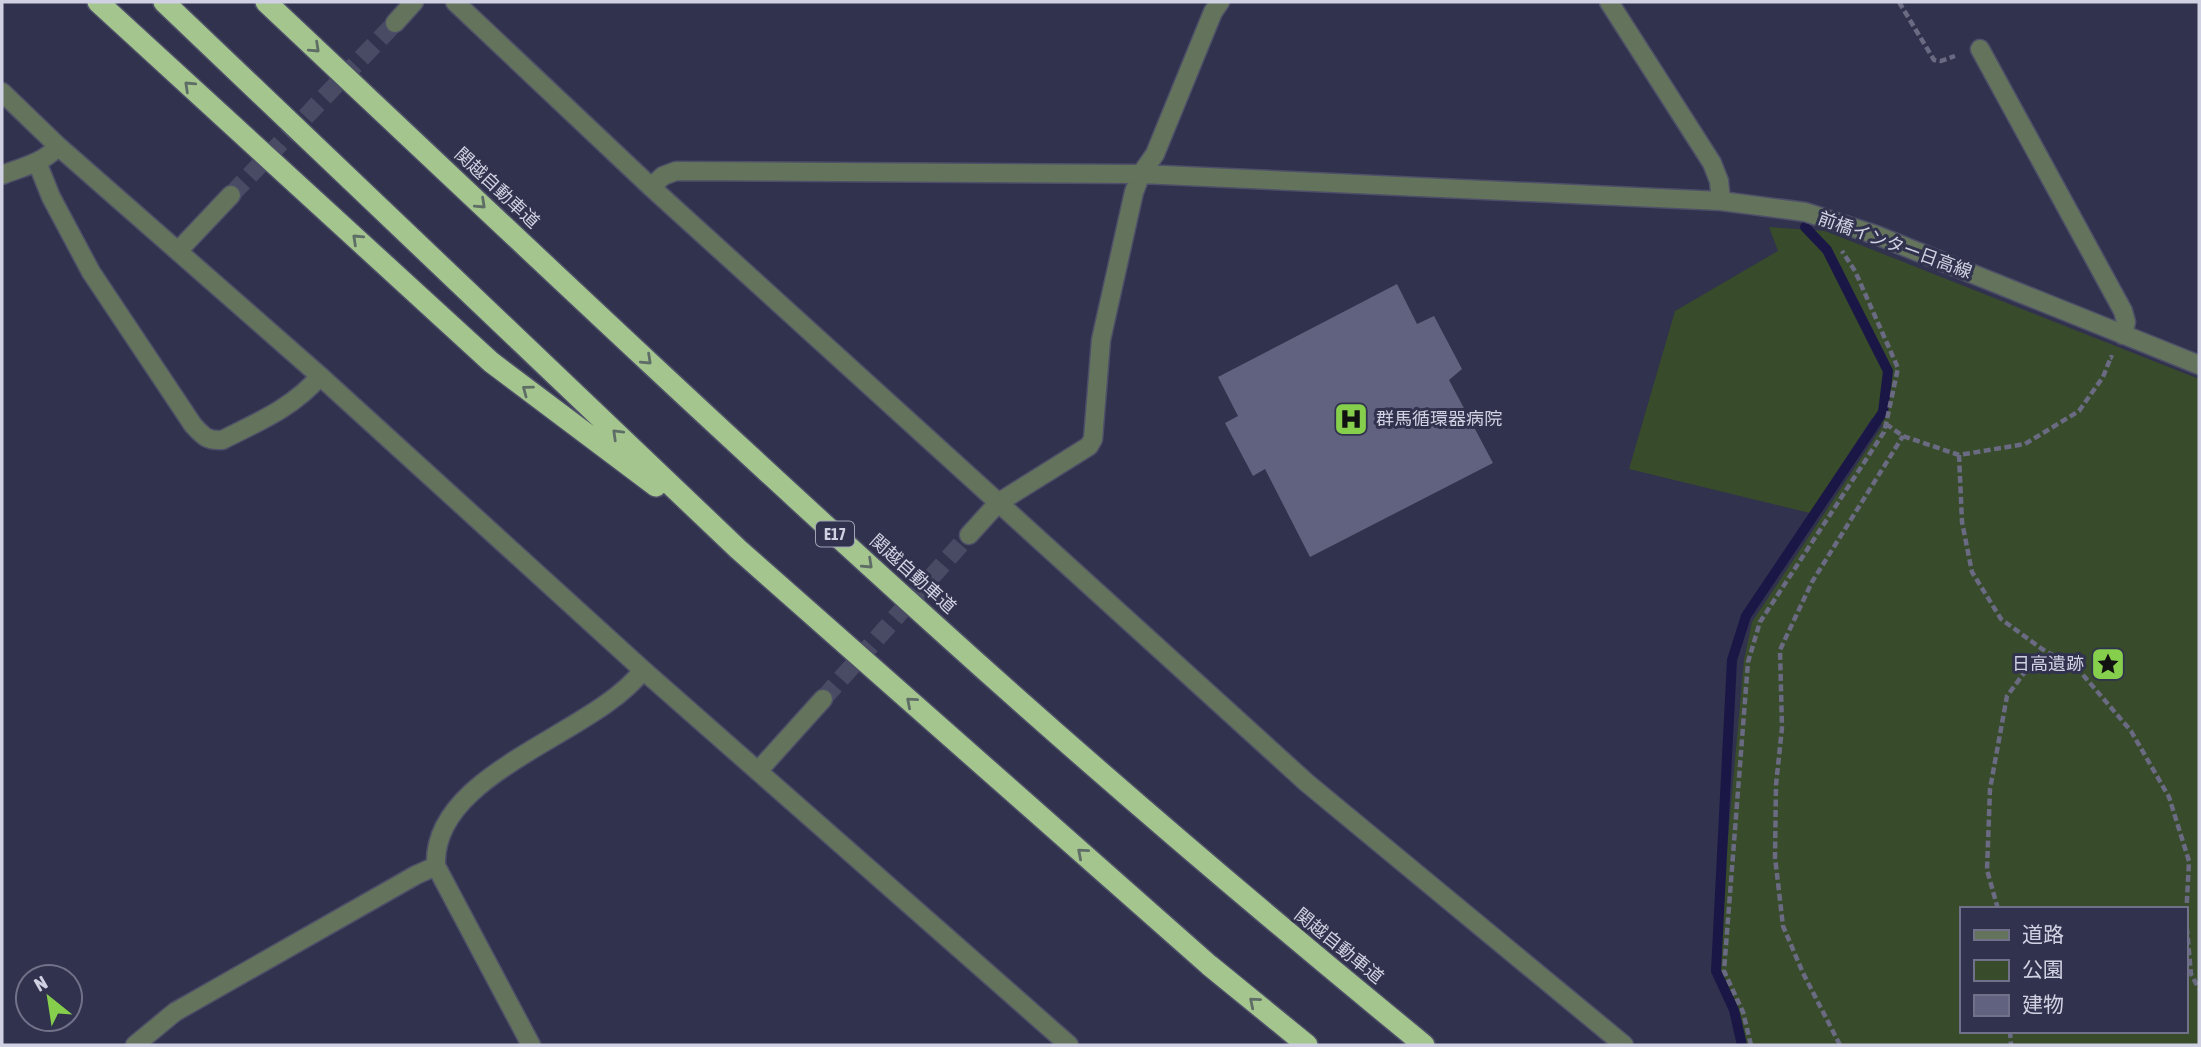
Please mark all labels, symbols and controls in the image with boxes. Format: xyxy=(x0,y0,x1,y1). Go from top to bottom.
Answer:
one-way arrow xyxy=(307,40,320,53)
one-way arrow xyxy=(184,81,197,94)
street label: 関越自動車道 xyxy=(451,143,544,232)
one-way arrow xyxy=(473,196,486,209)
street label: 前橋インター日高線 xyxy=(1815,207,1975,282)
one-way arrow xyxy=(352,235,365,248)
one-way arrow xyxy=(639,352,652,365)
one-way arrow xyxy=(523,385,535,398)
hospital icon: 群馬循環器病院 xyxy=(1332,400,1370,438)
place label: 群馬循環器病院 xyxy=(1376,408,1502,429)
one-way arrow xyxy=(612,429,625,442)
road number: E17 xyxy=(816,522,854,547)
street label: 関越自動車道 xyxy=(866,530,960,618)
one-way arrow xyxy=(860,556,873,568)
place icon: 日高遺跡 xyxy=(2089,645,2127,683)
place label: 日高遺跡 xyxy=(2012,653,2084,674)
one-way arrow xyxy=(907,698,920,711)
one-way arrow xyxy=(1077,849,1090,861)
street label: 関越自動車道 xyxy=(1291,903,1388,988)
legend xyxy=(1960,907,2187,1033)
text: 道路 xyxy=(2022,922,2064,946)
text: 公園 xyxy=(2022,957,2064,981)
north arrow xyxy=(14,963,84,1033)
text: N xyxy=(30,971,51,996)
text: 建物 xyxy=(2022,992,2064,1016)
one-way arrow xyxy=(1250,998,1263,1010)

